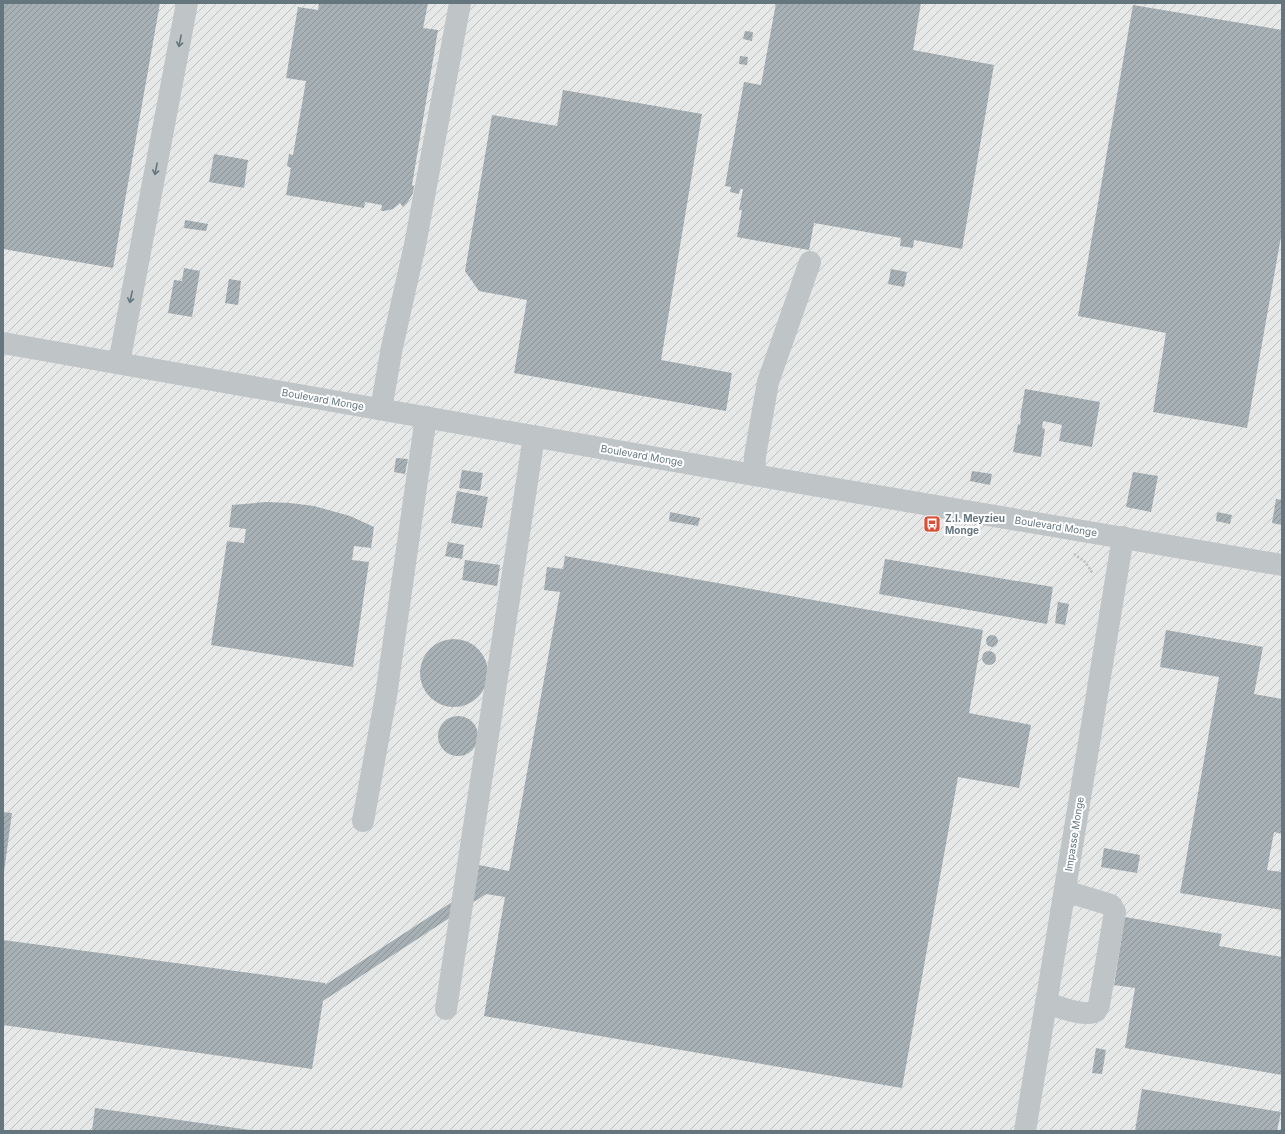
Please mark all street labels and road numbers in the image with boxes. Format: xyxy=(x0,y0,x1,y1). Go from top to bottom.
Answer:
street label: Boulevard Monge xyxy=(281,386,365,412)
street label: Boulevard Monge xyxy=(600,442,684,468)
street label: Boulevard Monge xyxy=(1014,514,1098,538)
street label: Impasse Monge xyxy=(1062,796,1086,872)

